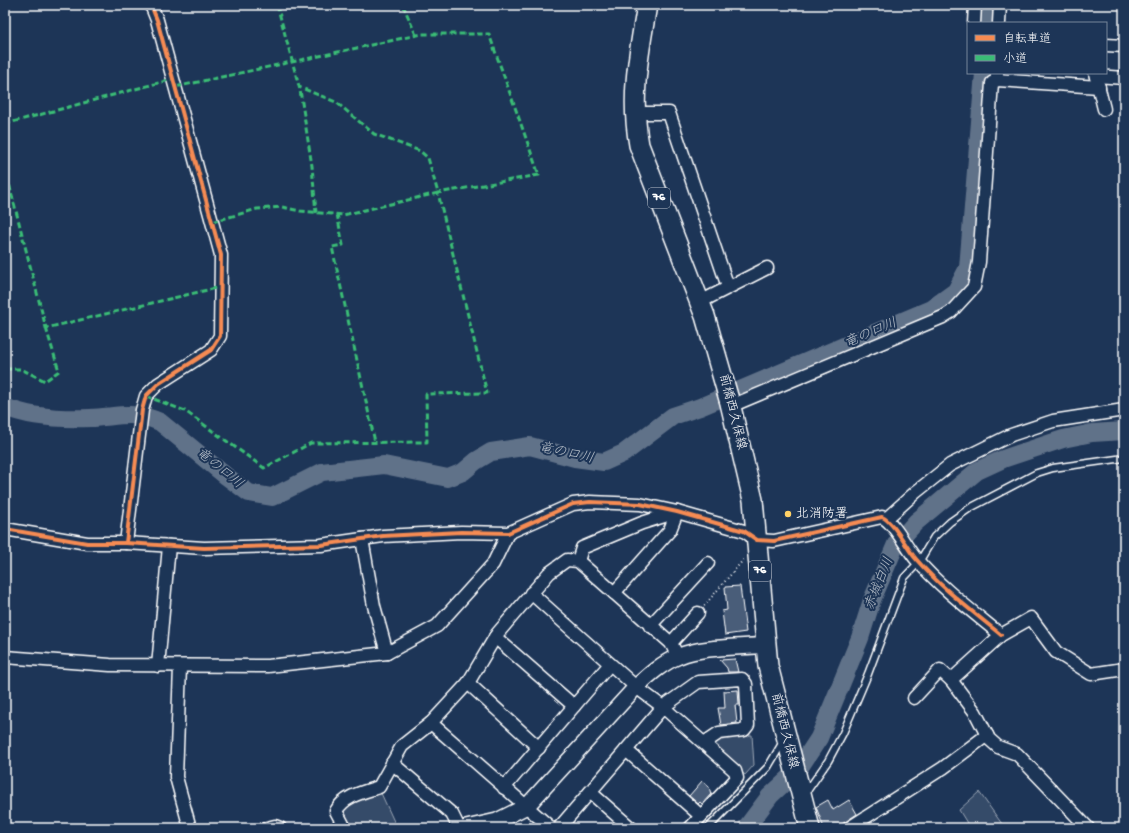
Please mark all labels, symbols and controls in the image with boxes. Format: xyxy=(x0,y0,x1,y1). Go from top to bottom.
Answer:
legend xyxy=(967,22,1107,74)
text: 自転車道 xyxy=(1003,32,1051,47)
text: 小道 xyxy=(1003,52,1027,67)
road number: 76 xyxy=(648,188,670,208)
water label: 竜の口川 xyxy=(842,314,900,353)
street label: 前橋西久保線 xyxy=(715,372,750,453)
water label: 竜の口川 xyxy=(537,439,595,468)
water label: 竜の口川 xyxy=(192,444,247,493)
place label: 北消防署 xyxy=(796,506,848,522)
marker: 北消防署 xyxy=(783,509,793,519)
water label: 赤城白川 xyxy=(861,554,898,613)
road number: 76 xyxy=(749,561,771,581)
street label: 前橋西久保線 xyxy=(767,691,802,772)

